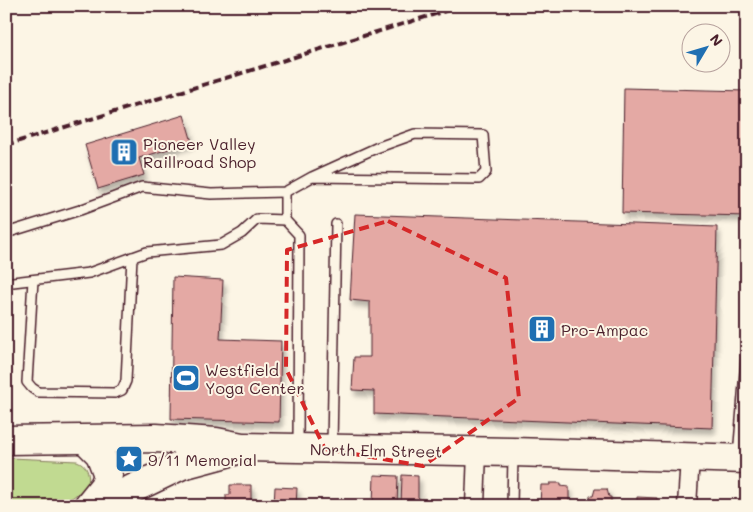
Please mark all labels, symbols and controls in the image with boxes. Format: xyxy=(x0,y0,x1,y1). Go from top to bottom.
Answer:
north arrow xyxy=(680,22,730,72)
text: N xyxy=(706,30,727,50)
place label: Pioneer Valley Raillroad Shop xyxy=(143,133,256,172)
building icon: Pioneer Valley Raillroad Shop xyxy=(109,137,139,167)
building icon: Pro-Ampac xyxy=(527,314,557,344)
place label: Pro-Ampac xyxy=(561,319,648,340)
place label: Westfield Yoga Center xyxy=(205,359,305,398)
sports icon: Westfield Yoga Center xyxy=(171,363,201,393)
street label: North Elm Street xyxy=(310,438,442,462)
place icon: 9/11 Memorial xyxy=(114,444,144,474)
place label: 9/11 Memorial xyxy=(148,449,257,470)

